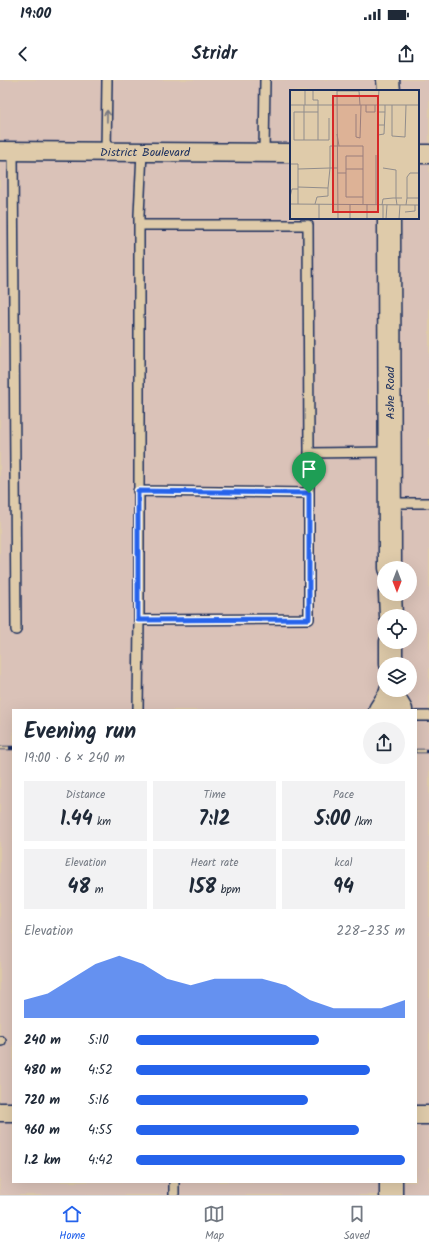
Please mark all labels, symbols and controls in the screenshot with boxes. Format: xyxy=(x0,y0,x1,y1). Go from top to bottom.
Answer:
text: 19:00 xyxy=(20,2,51,26)
text: Stridr xyxy=(192,40,237,69)
icon: back xyxy=(12,43,34,65)
icon: share xyxy=(395,43,417,65)
inset map xyxy=(290,90,419,219)
one-way arrow xyxy=(103,110,111,123)
street label: District Boulevard xyxy=(100,143,191,162)
street label: Ashe Road xyxy=(381,365,400,420)
pin xyxy=(292,452,326,493)
icon: arrive xyxy=(298,458,320,480)
north arrow xyxy=(377,561,417,601)
map controls xyxy=(377,561,417,697)
button: locate xyxy=(377,609,417,649)
button: layers xyxy=(377,657,417,697)
text: Evening run xyxy=(24,715,136,750)
button: share xyxy=(363,722,405,764)
text: 19:00 · 6 × 240 m xyxy=(24,748,125,769)
text: Distance xyxy=(66,786,105,804)
text: Time xyxy=(203,786,226,804)
text: Pace xyxy=(333,786,354,804)
text: 1.44 xyxy=(60,804,93,836)
text: 7:12 xyxy=(198,804,231,836)
text: 5:00 xyxy=(315,804,350,836)
text: km xyxy=(93,813,111,831)
text: /km xyxy=(350,813,372,831)
text: Elevation xyxy=(65,854,106,872)
text: Heart rate xyxy=(191,854,238,872)
text: kcal xyxy=(335,854,352,872)
text: 48 xyxy=(68,872,90,904)
text: 158 xyxy=(188,872,216,904)
text: 94 xyxy=(333,872,354,904)
text: m xyxy=(90,881,103,899)
text: bpm xyxy=(216,881,241,899)
text: Elevation xyxy=(24,921,73,942)
text: 228–235 m xyxy=(337,921,405,942)
text: 240 m xyxy=(24,1030,61,1051)
text: 5:10 xyxy=(88,1030,109,1051)
text: 480 m xyxy=(24,1060,61,1081)
text: 4:52 xyxy=(88,1060,113,1081)
text: 720 m xyxy=(24,1090,60,1111)
text: 5:16 xyxy=(88,1090,110,1111)
text: 960 m xyxy=(24,1120,60,1141)
text: 4:55 xyxy=(88,1120,112,1141)
text: 1.2 km xyxy=(24,1150,61,1171)
text: 4:42 xyxy=(88,1150,113,1171)
tab: Home xyxy=(59,1203,85,1245)
tab: Map xyxy=(203,1203,225,1245)
tab: Saved xyxy=(344,1203,370,1245)

